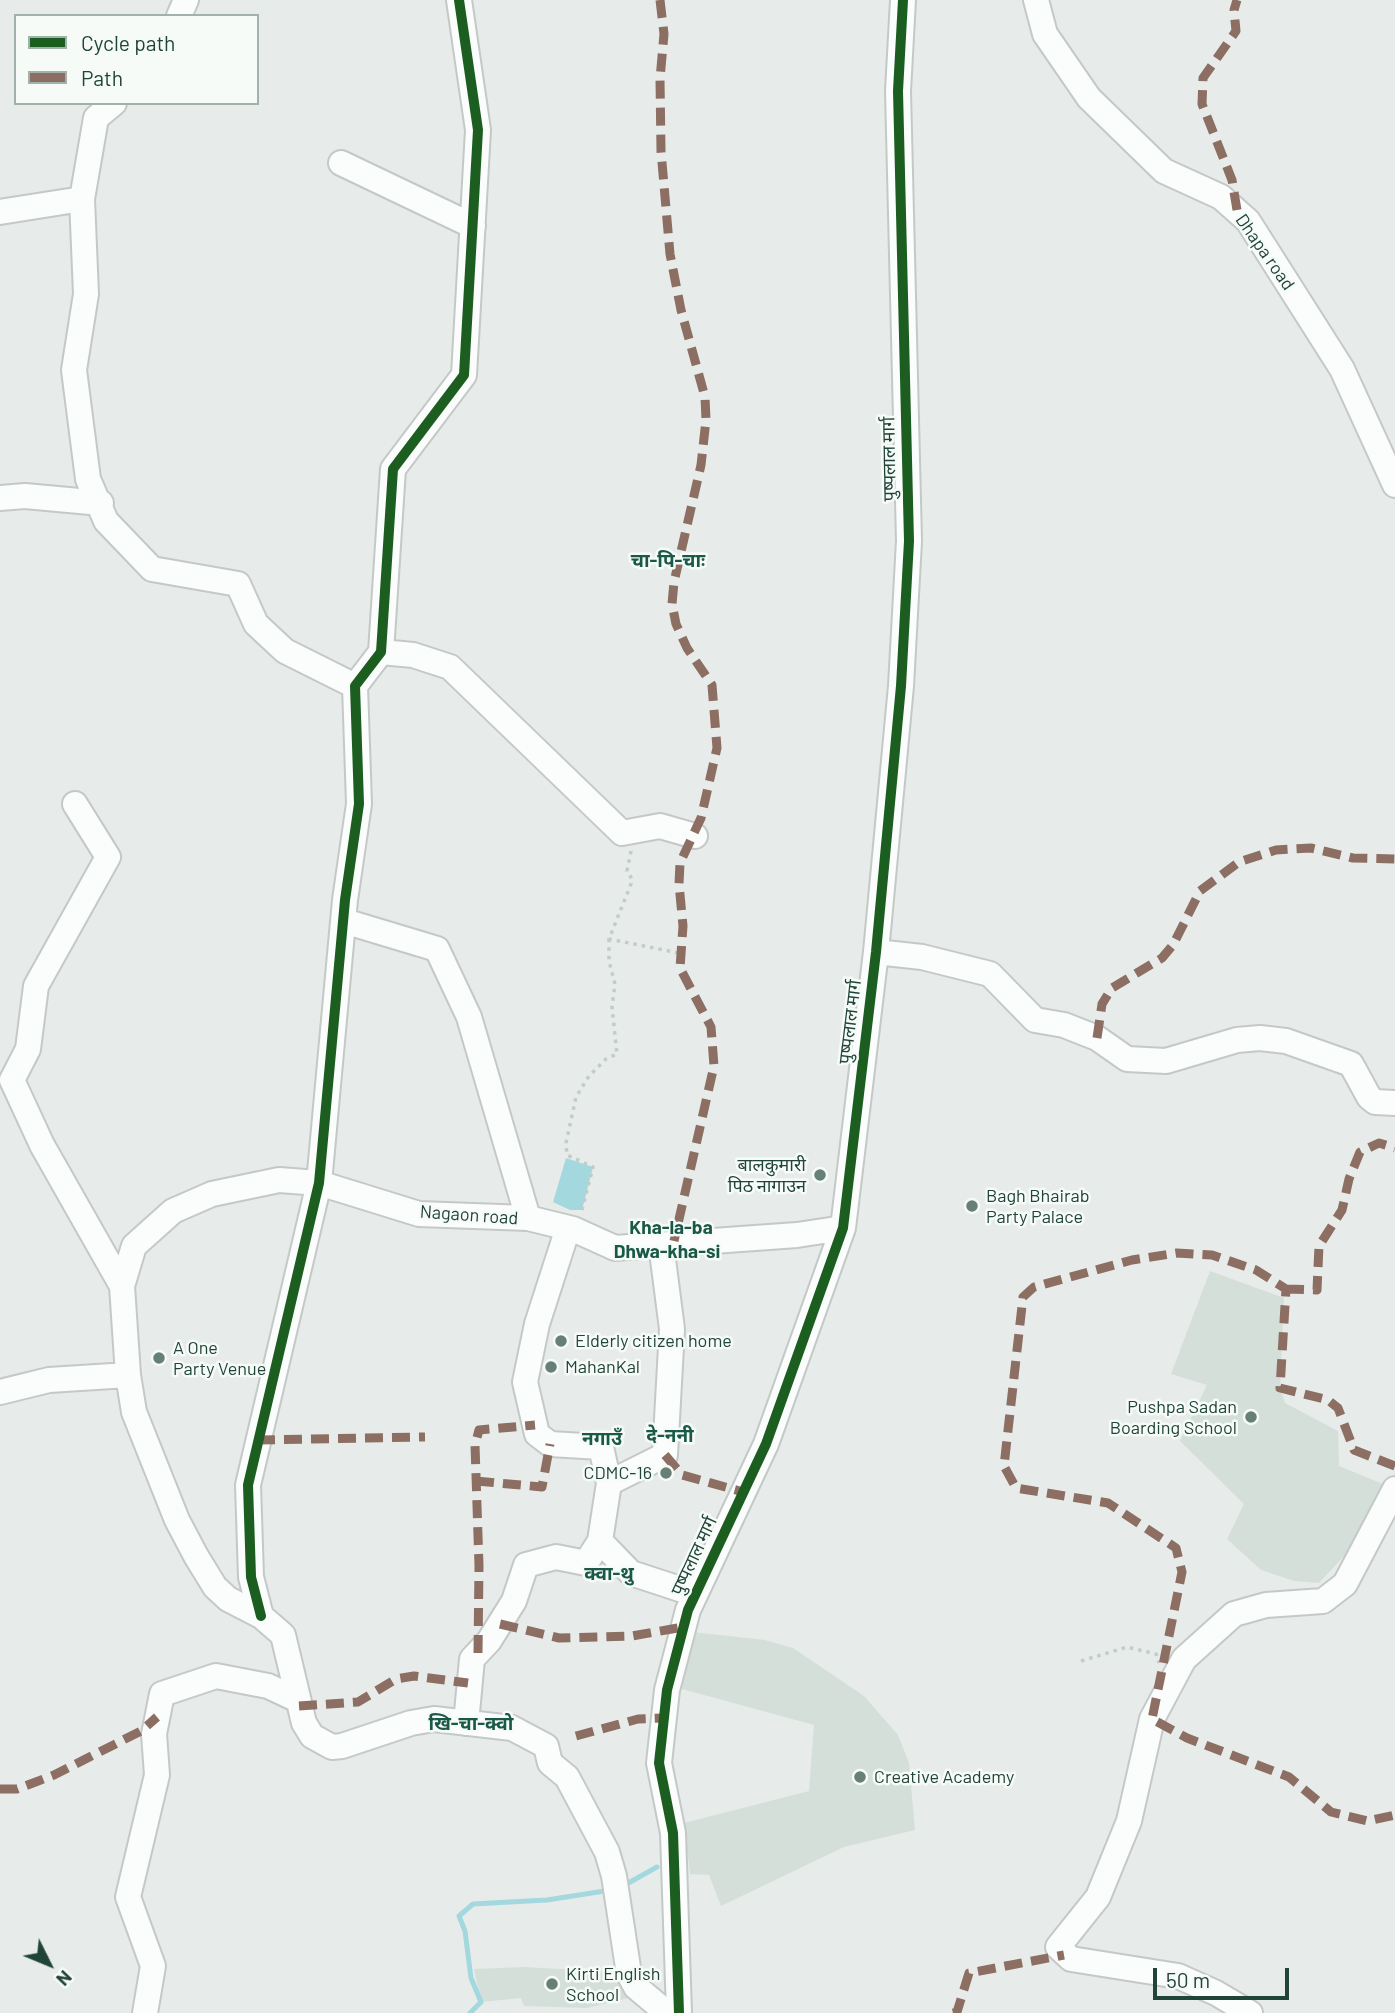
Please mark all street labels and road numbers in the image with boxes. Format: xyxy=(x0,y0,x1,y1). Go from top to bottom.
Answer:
street label: Dhapa road xyxy=(1231,210,1299,294)
street label: पुष्पलाल मार्ग xyxy=(877,417,901,501)
street label: पुष्पलाल मार्ग xyxy=(834,979,866,1065)
street label: Nagaon road xyxy=(419,1201,519,1229)
street label: पुष्पलाल मार्ग xyxy=(666,1513,722,1599)

